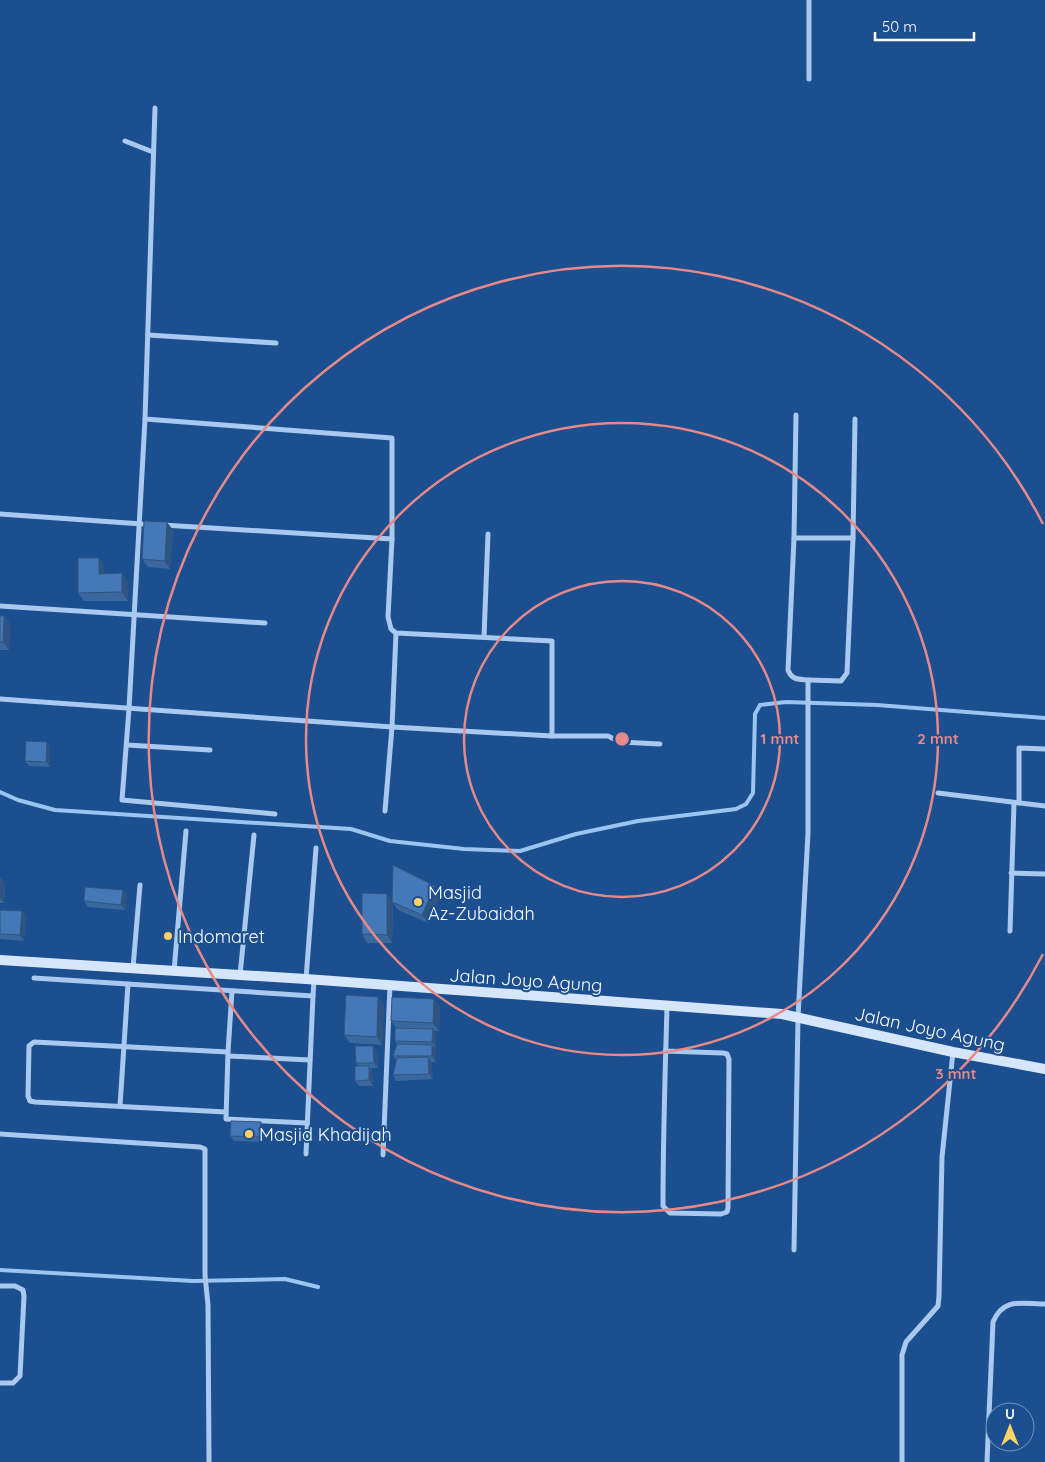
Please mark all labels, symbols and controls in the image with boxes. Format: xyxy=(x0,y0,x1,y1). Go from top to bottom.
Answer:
scale bar xyxy=(875,10,974,42)
text: 50 m xyxy=(882,17,917,36)
text: 1 mnt xyxy=(761,729,799,748)
text: 2 mnt xyxy=(917,729,959,748)
centre of rings xyxy=(613,730,631,748)
place label: Masjid Az-Zubaidah xyxy=(428,881,535,925)
marker: Masjid Az-Zubaidah xyxy=(412,896,424,908)
place label: Indomaret xyxy=(178,925,265,948)
marker: Indomaret xyxy=(162,930,174,942)
street label: Jalan Joyo Agung xyxy=(449,963,603,997)
street label: Jalan Joyo Agung xyxy=(853,1002,1007,1056)
text: 3 mnt xyxy=(935,1064,977,1083)
place label: Masjid Khadijah xyxy=(259,1123,392,1146)
marker: Masjid Khadijah xyxy=(243,1128,255,1140)
north arrow xyxy=(985,1402,1035,1452)
text: U xyxy=(1005,1405,1015,1423)

